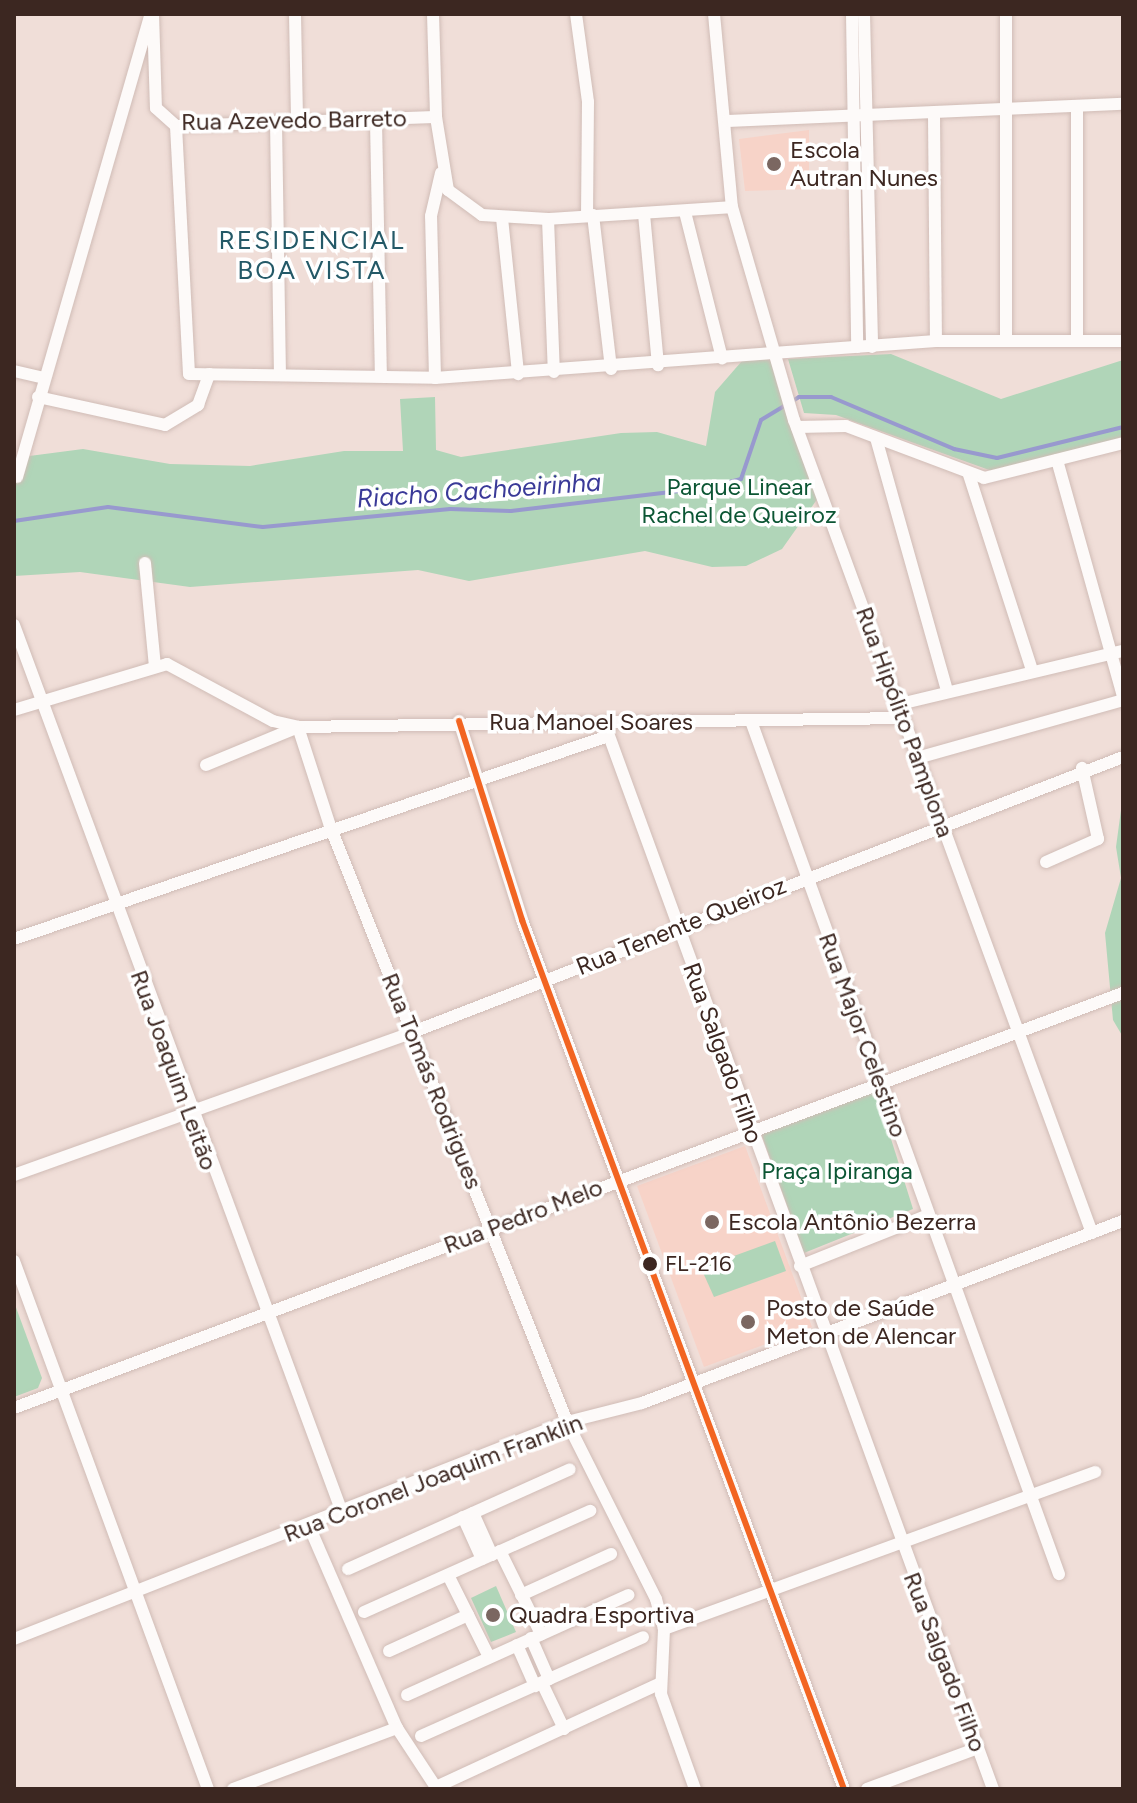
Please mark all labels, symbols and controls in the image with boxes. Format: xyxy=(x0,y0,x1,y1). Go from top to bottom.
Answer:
street label: Rua Azevedo Barreto xyxy=(181,104,407,136)
place label: Escola Autran Nunes xyxy=(790,136,938,192)
marker: Escola Autran Nunes xyxy=(765,155,783,173)
district label: RESIDENCIAL BOA VISTA xyxy=(219,225,405,286)
water label: Riacho Cachoeirinha xyxy=(356,467,602,515)
park label: Parque Linear Rachel de Queiroz xyxy=(641,473,837,529)
street label: Rua Hipólito Pamplona xyxy=(850,603,960,841)
street label: Rua Manoel Soares xyxy=(489,708,693,736)
street label: Rua Tenente Queiroz xyxy=(572,871,790,981)
street label: Rua Major Celestino xyxy=(813,929,913,1141)
street label: Rua Salgado Filho xyxy=(677,959,769,1147)
street label: Rua Joaquim Leitão xyxy=(124,966,224,1174)
street label: Rua Tomás Rodrigues xyxy=(375,969,489,1193)
park label: Praça Ipiranga xyxy=(761,1157,913,1185)
street label: Rua Pedro Melo xyxy=(439,1172,607,1260)
place label: Escola Antônio Bezerra xyxy=(728,1208,976,1236)
marker: Escola Antônio Bezerra xyxy=(703,1213,721,1231)
place label: FL-216 xyxy=(665,1251,731,1277)
marker: FL-216 xyxy=(642,1256,658,1272)
place label: Posto de Saúde Meton de Alencar xyxy=(766,1294,956,1350)
marker: Posto de Saúde Meton de Alencar xyxy=(737,1311,759,1333)
street label: Rua Coronel Joaquim Franklin xyxy=(280,1408,586,1548)
street label: Rua Salgado Filho xyxy=(897,1568,993,1756)
place label: Quadra Esportiva xyxy=(509,1601,694,1629)
marker: Quadra Esportiva xyxy=(484,1606,502,1624)

